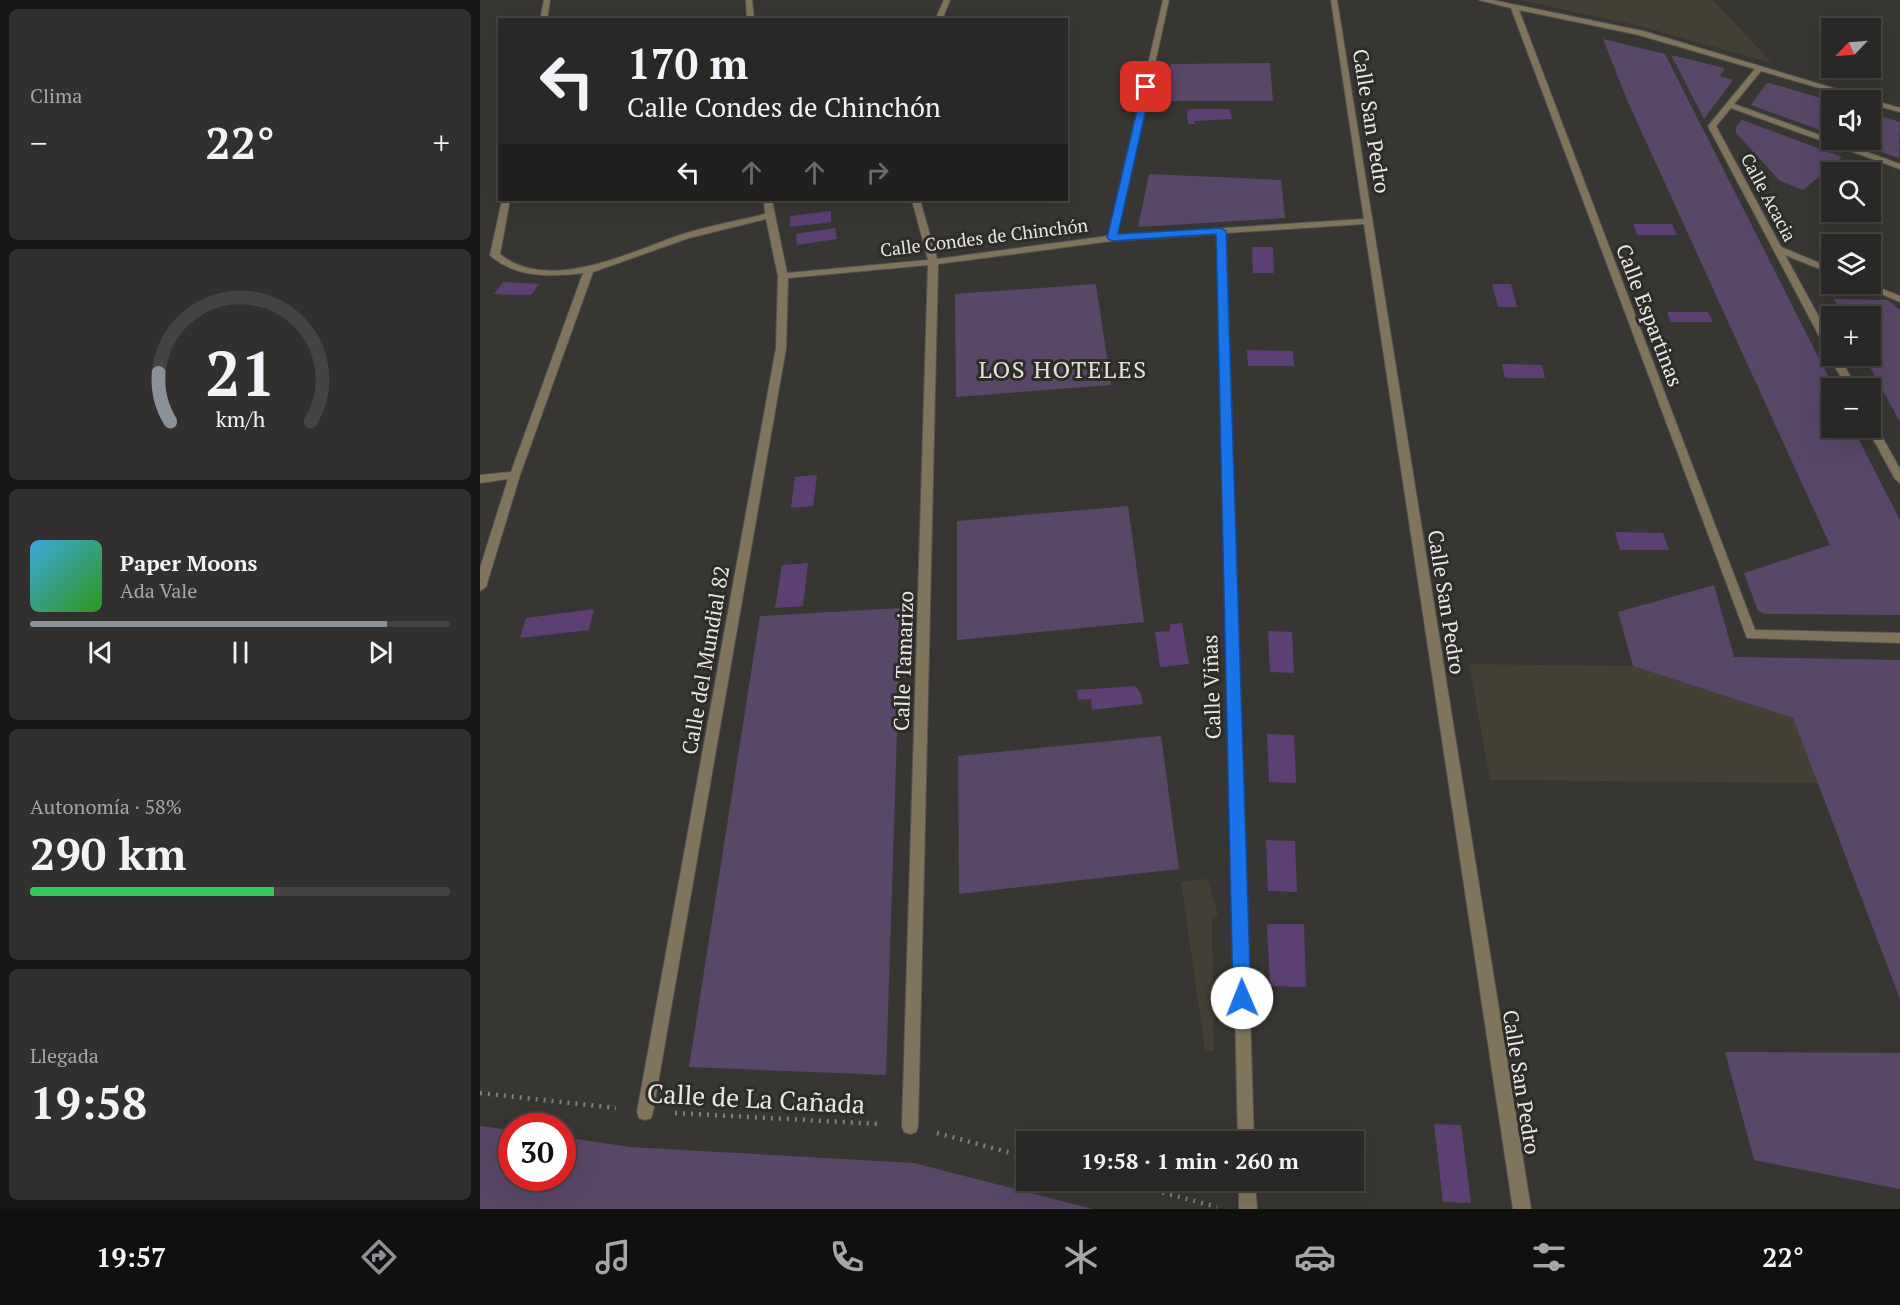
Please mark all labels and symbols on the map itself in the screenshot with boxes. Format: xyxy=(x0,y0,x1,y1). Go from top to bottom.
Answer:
north arrow xyxy=(1821,18,1881,78)
street label: Calle San Pedro xyxy=(1347,47,1397,195)
pin xyxy=(1120,61,1171,112)
street label: Calle Acacia xyxy=(1736,149,1802,245)
street label: Calle Condes de Chinchón xyxy=(879,212,1090,262)
street label: Calle Espartinas xyxy=(1610,240,1690,390)
district label: LOS HOTELES xyxy=(978,353,1148,385)
street label: Calle San Pedro xyxy=(1422,528,1472,676)
street label: Calle del Mundial 82 xyxy=(675,563,735,757)
street label: Calle Tamarizo xyxy=(887,590,919,732)
street label: Calle Viñas xyxy=(1195,634,1227,740)
position arrow xyxy=(1210,966,1274,1030)
street label: Calle San Pedro xyxy=(1497,1008,1547,1156)
street label: Calle de La Cañada xyxy=(646,1075,866,1121)
speed limit sign: 30 xyxy=(498,1113,576,1191)

